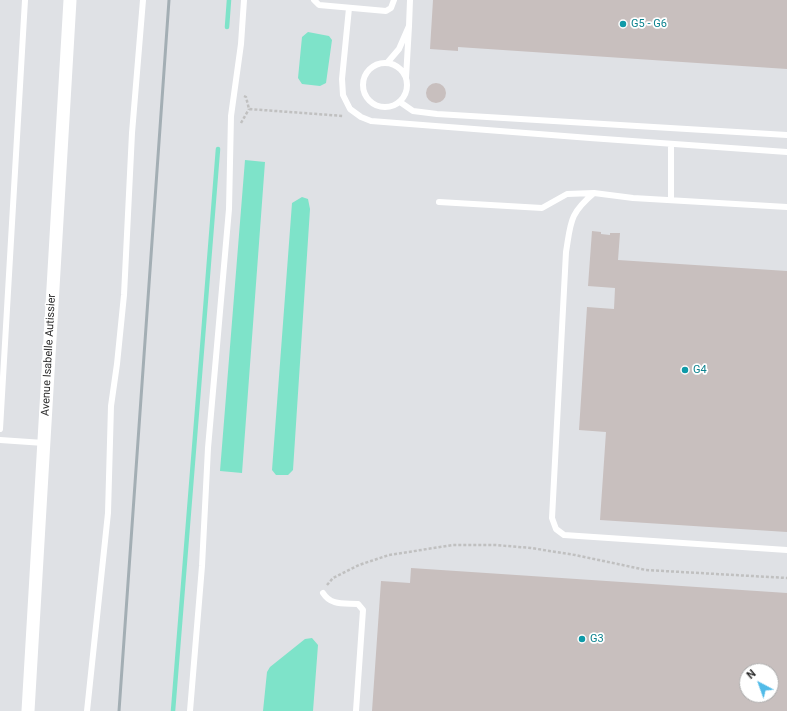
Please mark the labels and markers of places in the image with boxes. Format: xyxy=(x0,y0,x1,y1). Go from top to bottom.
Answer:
place label: G5 - G6 xyxy=(631,17,667,31)
marker: G5 - G6 xyxy=(618,19,628,29)
place label: G4 xyxy=(693,363,707,377)
marker: G4 xyxy=(680,365,690,375)
place label: G3 xyxy=(590,632,604,646)
marker: G3 xyxy=(577,634,587,644)

